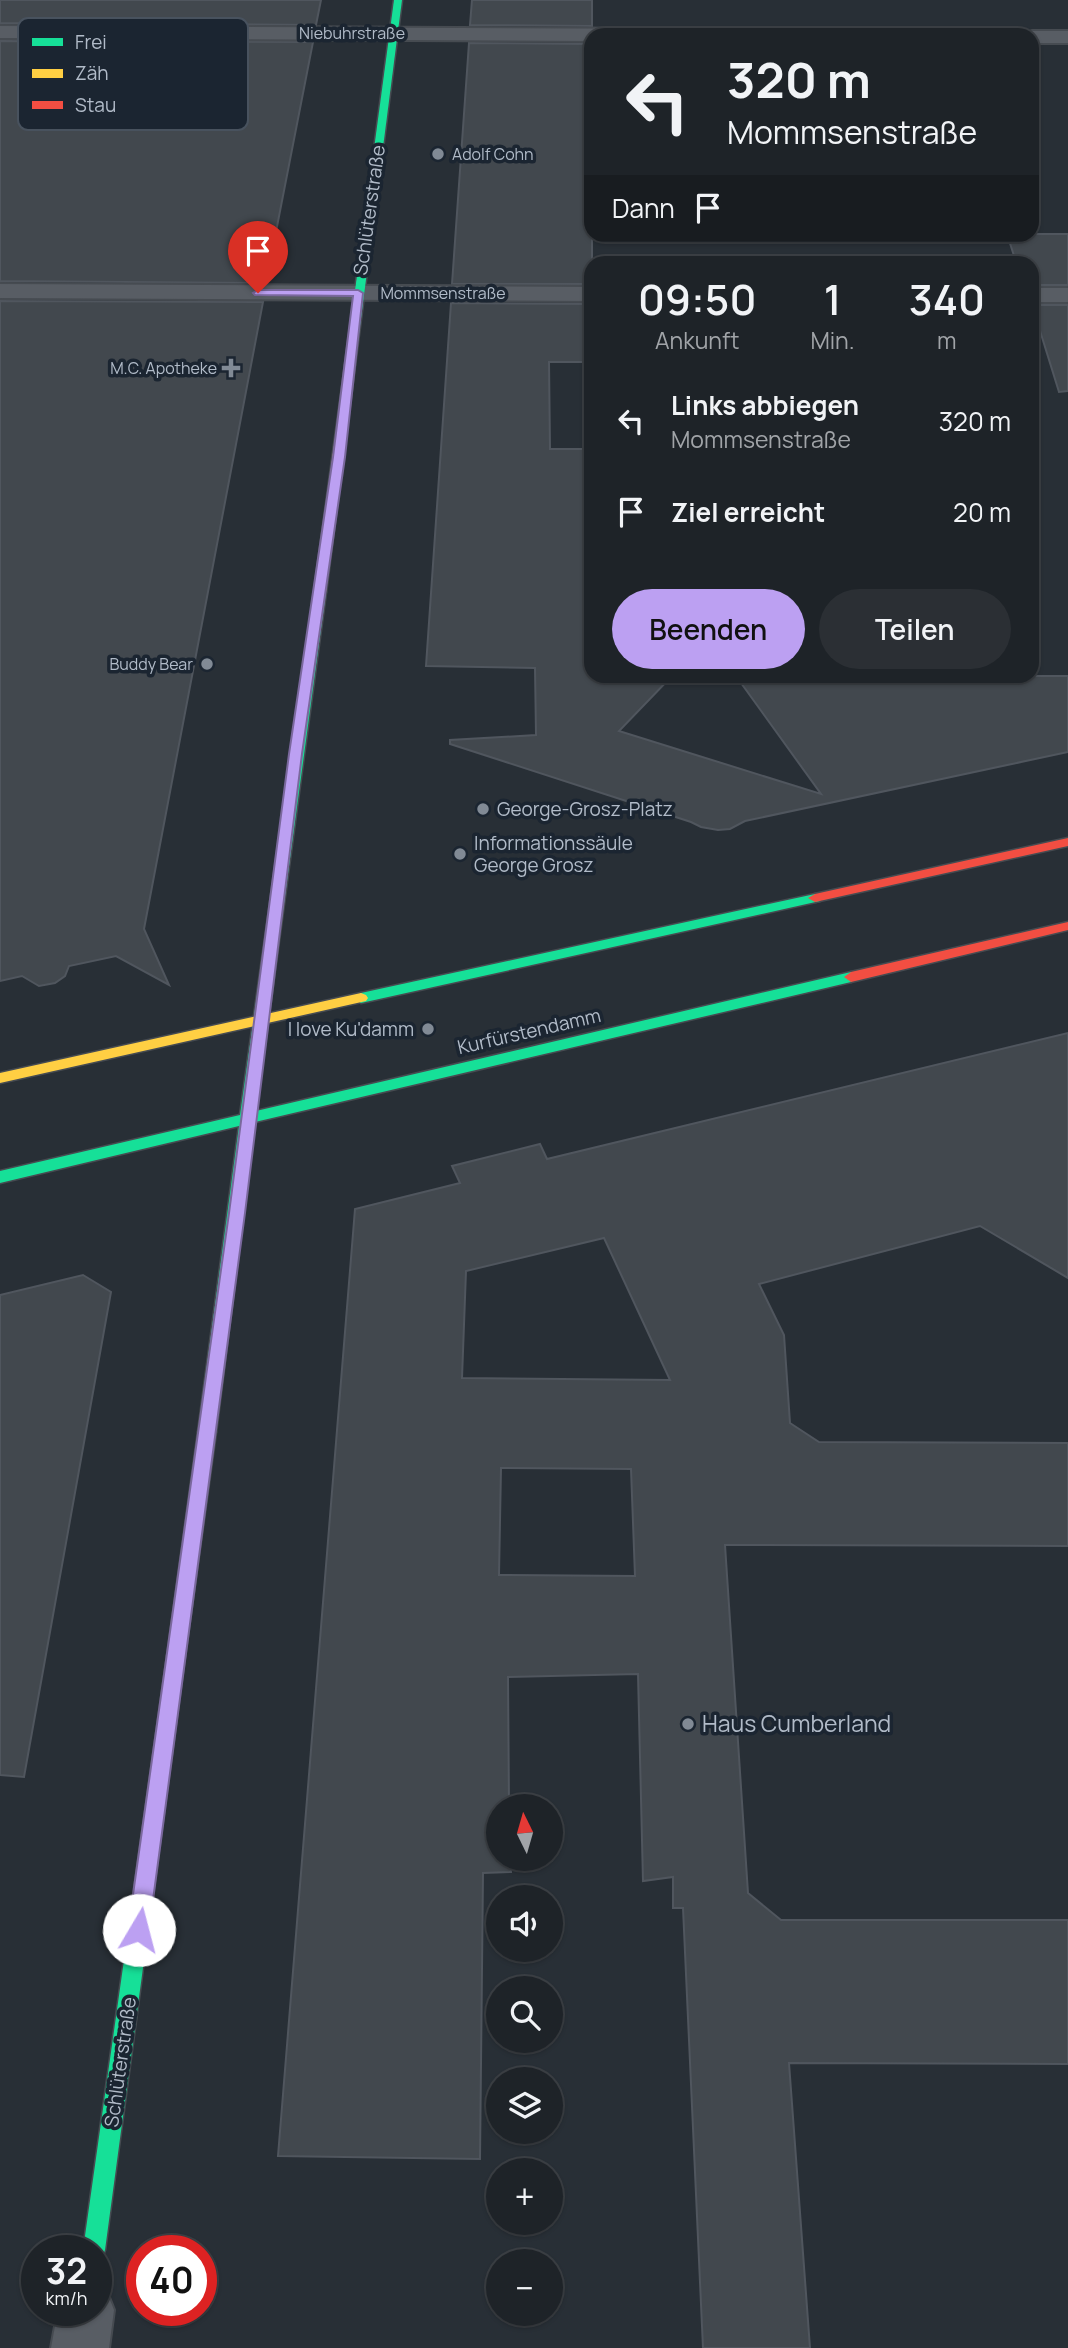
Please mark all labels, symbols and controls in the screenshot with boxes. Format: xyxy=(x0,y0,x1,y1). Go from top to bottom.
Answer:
legend xyxy=(18,18,248,130)
street label: Niebuhrstraße xyxy=(299,22,405,44)
text: Frei xyxy=(75,29,107,55)
text: 320 m xyxy=(727,46,871,113)
icon: left xyxy=(612,56,703,147)
text: Zäh xyxy=(75,60,109,86)
text: Stau xyxy=(75,92,116,118)
text: Mommsenstraße xyxy=(727,110,977,154)
street label: Schlüterstraße xyxy=(347,143,391,277)
place label: Adolf Cohn xyxy=(452,143,534,165)
marker: Adolf Cohn xyxy=(430,146,446,162)
icon: arrive xyxy=(689,189,727,227)
text: Dann xyxy=(612,190,675,226)
pin xyxy=(228,221,288,293)
icon: arrive xyxy=(239,232,277,270)
text: 09:50 xyxy=(638,270,756,328)
text: 1 xyxy=(824,270,841,328)
text: 340 xyxy=(909,270,985,328)
street label: Mommsenstraße xyxy=(380,282,506,304)
text: Ankunft xyxy=(655,324,739,356)
text: Min. xyxy=(810,324,855,356)
text: m xyxy=(937,324,957,356)
place label: M.C. Apotheke xyxy=(110,357,217,379)
marker: M.C. Apotheke xyxy=(223,360,239,376)
text: Links abbiegen xyxy=(671,387,859,423)
icon: left xyxy=(612,402,650,440)
text: 320 m xyxy=(939,403,1011,439)
text: Mommsenstraße xyxy=(671,423,851,455)
icon: arrive xyxy=(612,493,650,531)
text: Ziel erreicht xyxy=(671,494,825,530)
text: 20 m xyxy=(953,494,1011,530)
button: Beenden xyxy=(612,589,805,669)
button: Teilen xyxy=(819,589,1011,669)
place label: Buddy Bear xyxy=(109,653,193,675)
marker: Buddy Bear xyxy=(199,656,215,672)
place label: George-Grosz-Platz xyxy=(497,796,673,822)
marker: George-Grosz-Platz xyxy=(475,801,491,817)
place label: Informationssäule George Grosz xyxy=(474,830,633,878)
marker: Informationssäule George Grosz xyxy=(452,846,468,862)
street label: Kurfürstendamm xyxy=(455,1002,603,1060)
place label: I love Ku'damm xyxy=(288,1016,414,1042)
marker: I love Ku'damm xyxy=(420,1021,436,1037)
place label: Haus Cumberland xyxy=(702,1707,891,1739)
marker: Haus Cumberland xyxy=(680,1716,696,1732)
north arrow xyxy=(486,1794,564,1871)
map controls xyxy=(486,1794,563,2326)
button: sound xyxy=(486,1885,563,1962)
position arrow xyxy=(102,1893,176,1967)
button: search xyxy=(486,1976,563,2053)
street label: Schlüterstraße xyxy=(98,1995,142,2129)
button: layers xyxy=(486,2067,563,2144)
button: + xyxy=(486,2158,563,2235)
speed limit sign: 40 xyxy=(126,2235,217,2326)
text: 32 xyxy=(46,2247,87,2295)
button: − xyxy=(486,2249,563,2326)
text: km/h xyxy=(46,2286,87,2310)

